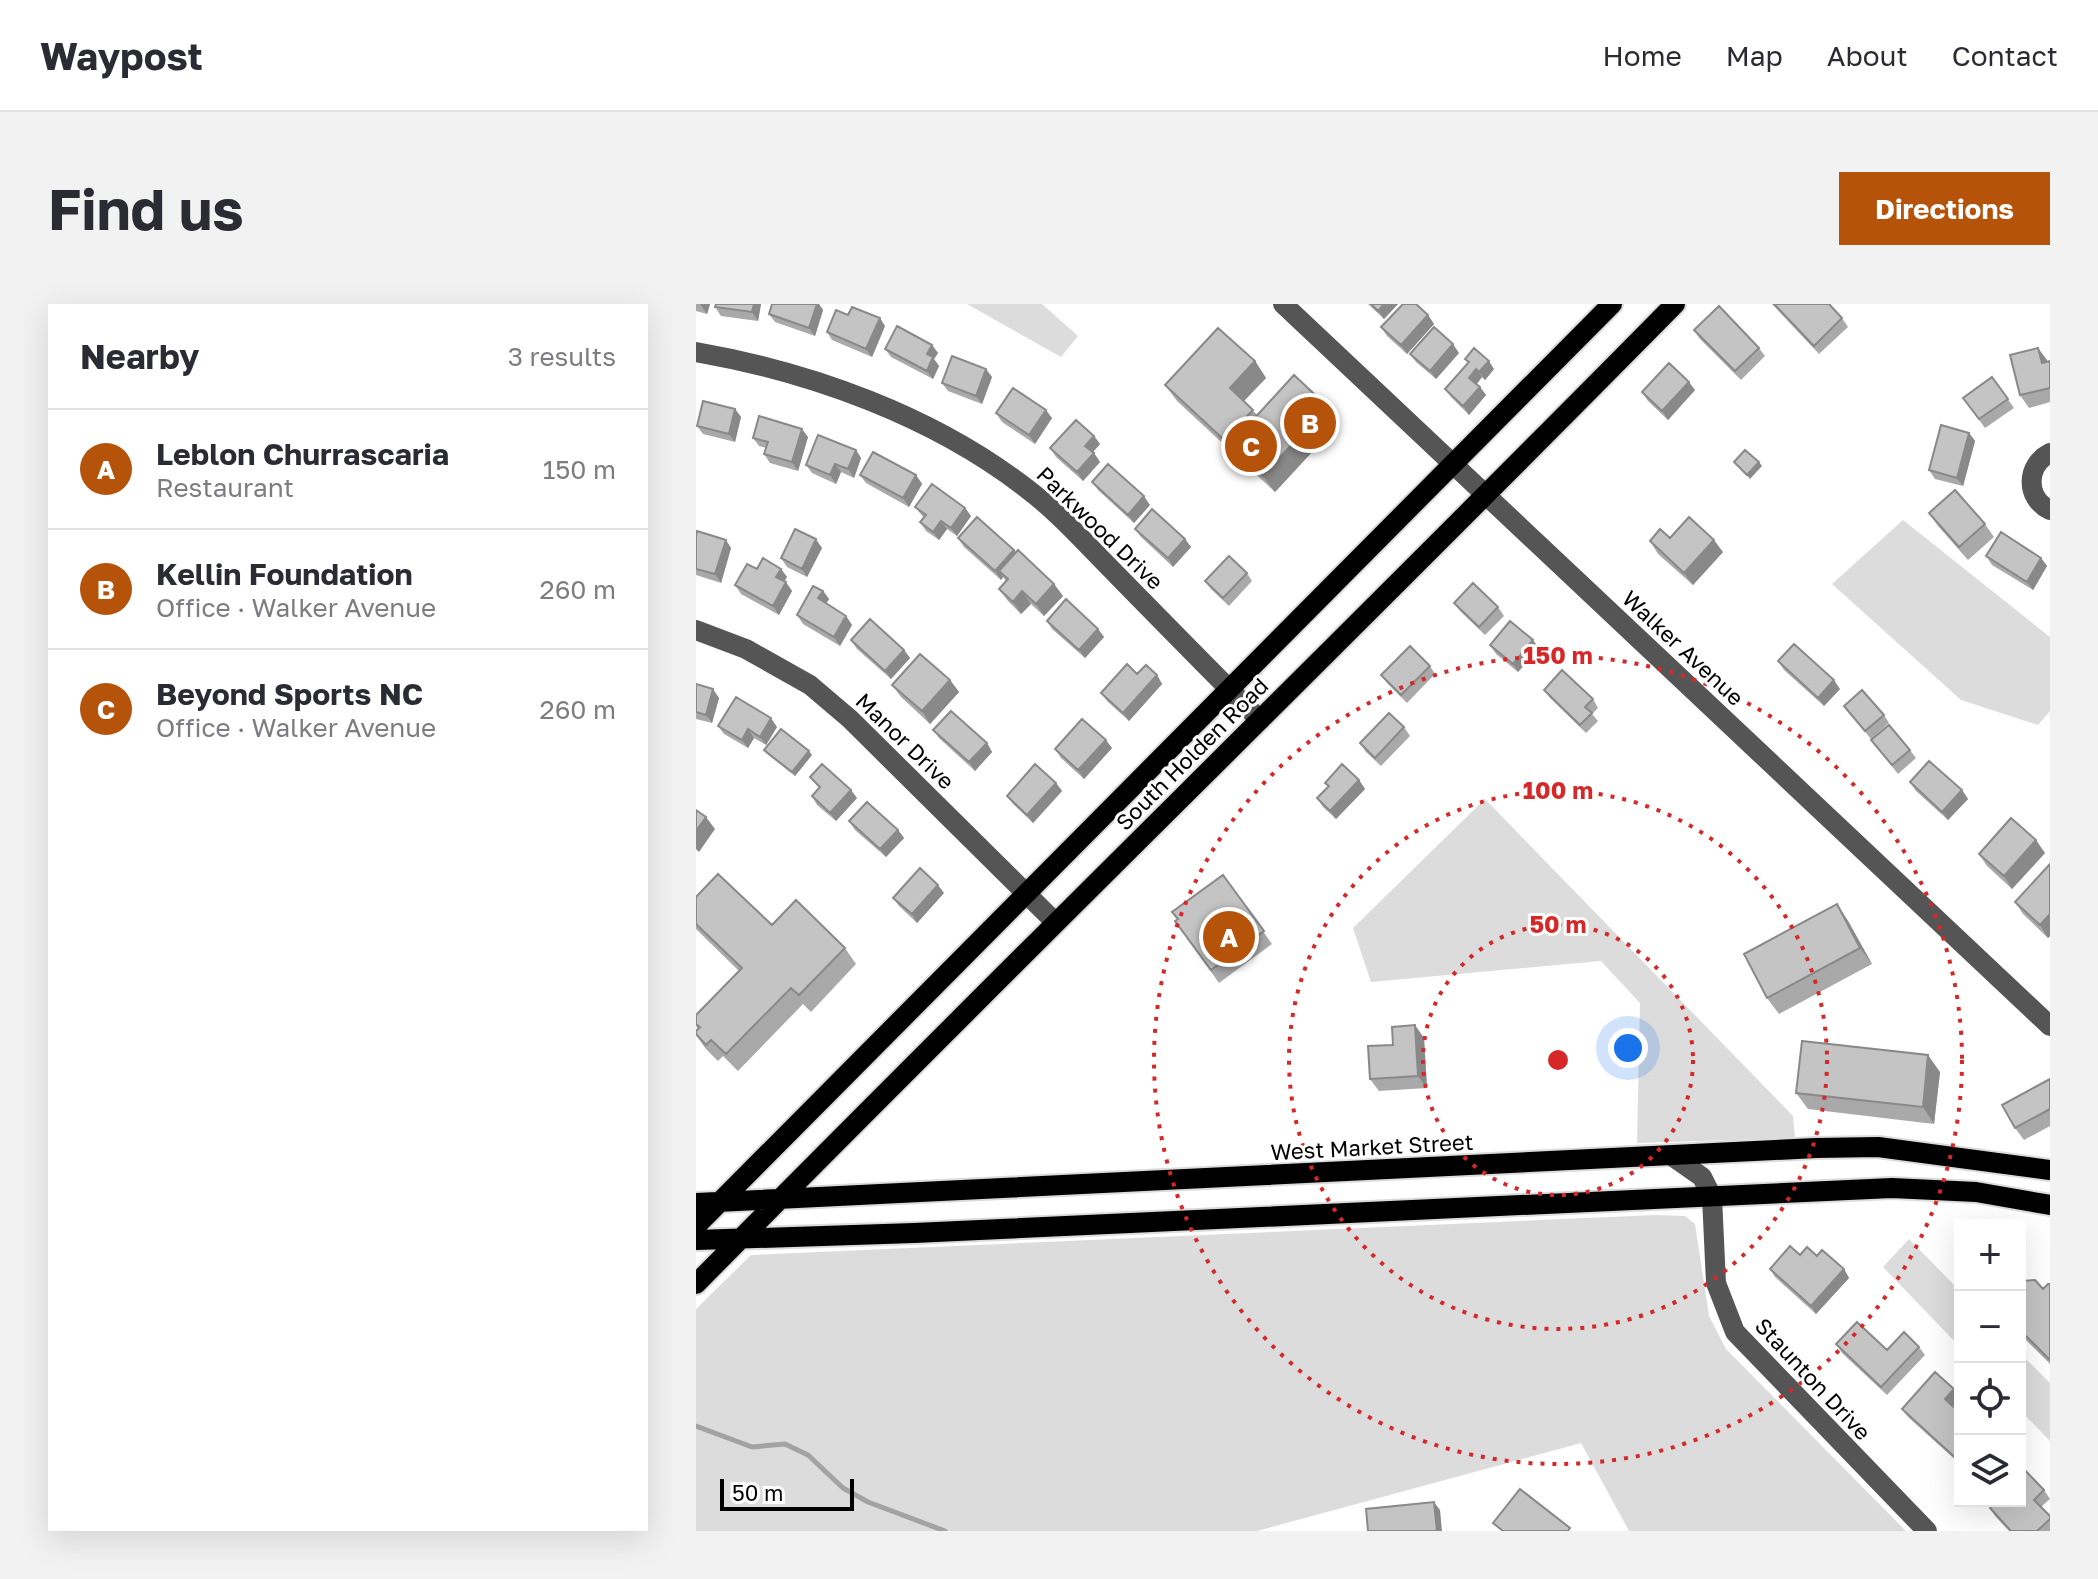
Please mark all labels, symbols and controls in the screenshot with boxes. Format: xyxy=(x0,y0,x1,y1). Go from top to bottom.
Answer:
text: Waypost xyxy=(40,33,203,78)
text: Home xyxy=(1603,39,1682,72)
text: Map xyxy=(1726,39,1783,72)
text: About xyxy=(1827,39,1908,72)
text: Contact xyxy=(1952,39,2058,72)
button: Directions xyxy=(1839,172,2050,245)
text: Find us xyxy=(48,175,244,242)
text: Nearby xyxy=(80,336,200,376)
text: 3 results xyxy=(508,341,616,372)
pin: B xyxy=(1284,393,1336,453)
pin: C xyxy=(1225,416,1277,476)
text: Leblon Churrascaria xyxy=(156,436,449,472)
text: A xyxy=(97,454,115,485)
text: 150 m xyxy=(543,454,616,485)
street label: Parkwood Drive xyxy=(1031,460,1169,595)
text: Restaurant xyxy=(156,472,294,503)
text: Kellin Foundation xyxy=(156,556,413,592)
text: B xyxy=(97,574,115,605)
text: 260 m xyxy=(540,574,616,605)
street label: Walker Avenue xyxy=(1617,584,1750,711)
text: Office · Walker Avenue xyxy=(156,592,436,623)
text: 150 m xyxy=(1523,640,1593,669)
street label: South Holden Road xyxy=(1110,672,1273,835)
text: Beyond Sports NC xyxy=(156,676,423,712)
street label: Manor Drive xyxy=(850,687,960,794)
text: C xyxy=(97,694,115,725)
text: 260 m xyxy=(540,694,616,725)
text: Office · Walker Avenue xyxy=(156,712,436,743)
text: 100 m xyxy=(1523,775,1593,804)
pin: A xyxy=(1203,907,1255,967)
text: 50 m xyxy=(1529,909,1587,938)
your location xyxy=(1608,1028,1648,1068)
centre of rings xyxy=(1544,1046,1572,1074)
street label: West Market Street xyxy=(1270,1128,1474,1165)
map controls xyxy=(1954,1219,2026,1507)
button: + xyxy=(1954,1219,2026,1291)
button: − xyxy=(1954,1291,2026,1363)
street label: Staunton Drive xyxy=(1750,1312,1877,1445)
button: locate xyxy=(1954,1363,2026,1435)
button: layers xyxy=(1954,1435,2026,1507)
scale bar xyxy=(720,1475,854,1511)
text: 50 m xyxy=(732,1479,783,1506)

